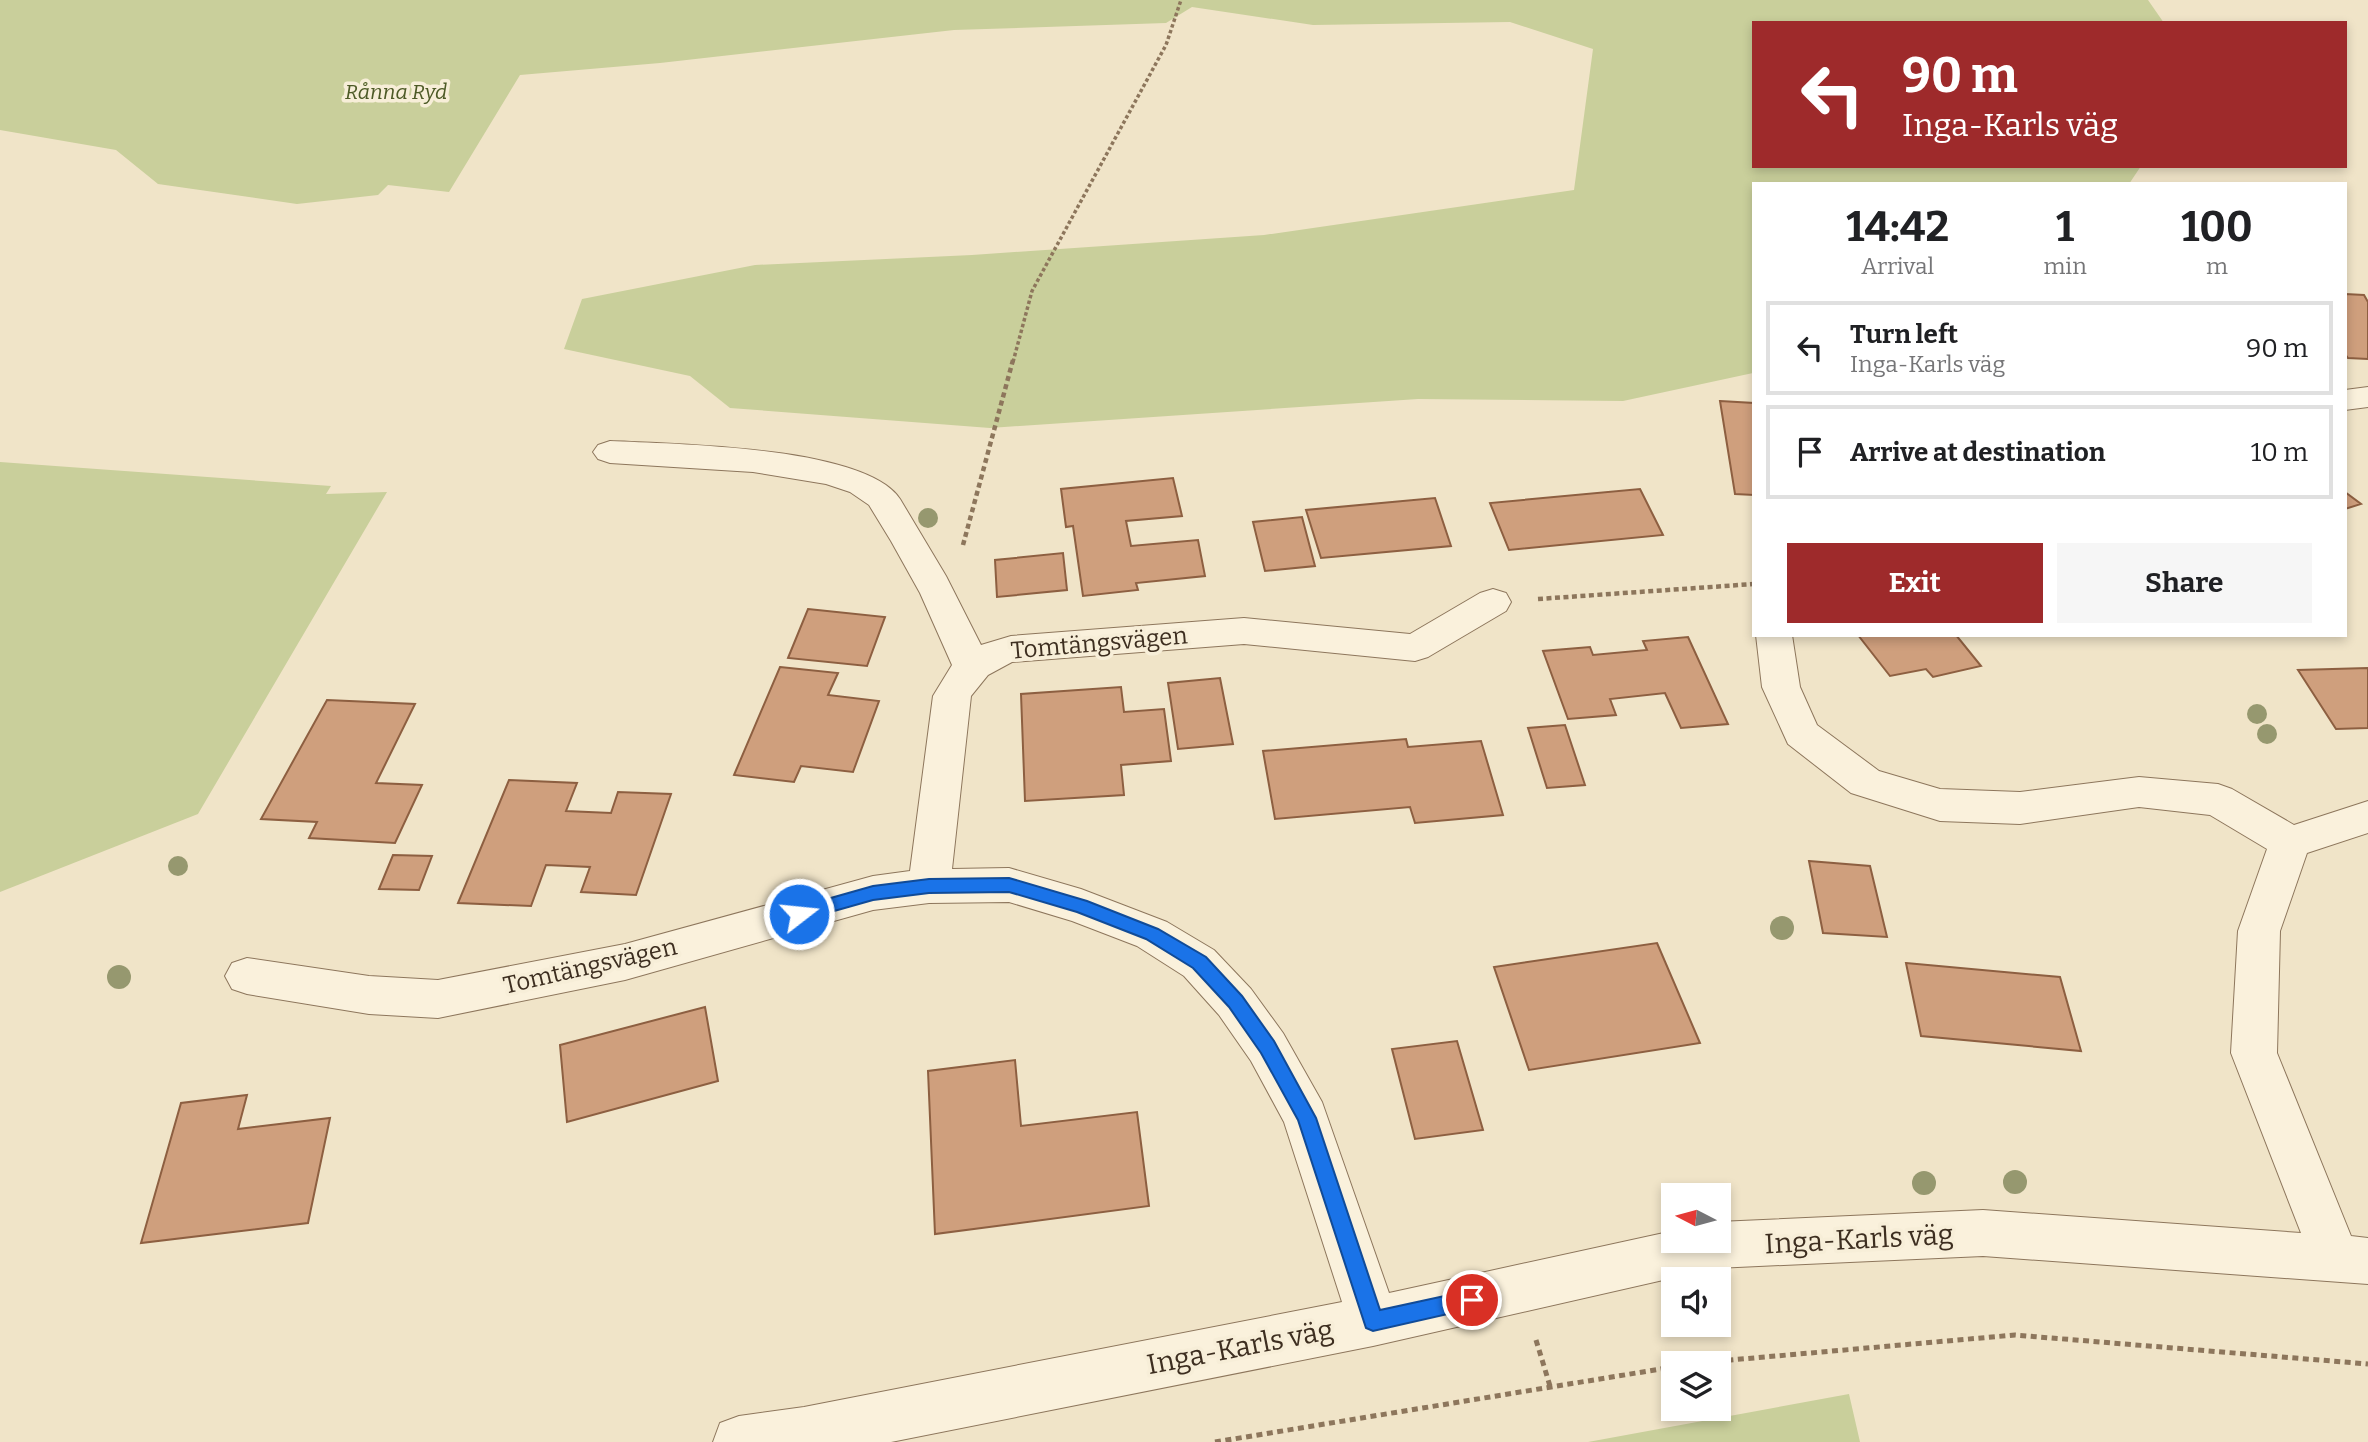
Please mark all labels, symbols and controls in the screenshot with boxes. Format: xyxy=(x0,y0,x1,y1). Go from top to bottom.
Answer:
text: 90 m xyxy=(1902,46,2018,105)
icon: left xyxy=(1787,49,1878,140)
park label: Rånna Ryd xyxy=(345,79,447,105)
text: Inga-Karls väg xyxy=(1902,106,2118,144)
text: 14:42 xyxy=(1846,202,1949,252)
text: 1 xyxy=(2056,202,2074,252)
text: 100 xyxy=(2181,202,2253,252)
text: Arrival xyxy=(1861,252,1934,280)
text: min xyxy=(2043,252,2087,280)
text: m xyxy=(2206,252,2228,280)
text: Turn left xyxy=(1850,319,1958,350)
icon: left xyxy=(1791,329,1829,367)
text: 90 m xyxy=(2246,333,2308,364)
text: Inga-Karls väg xyxy=(1850,350,2005,378)
icon: arrive xyxy=(1791,433,1829,471)
text: Arrive at destination xyxy=(1850,437,2105,468)
text: 10 m xyxy=(2251,437,2308,468)
button: Exit xyxy=(1787,543,2043,623)
button: Share xyxy=(2057,543,2312,623)
street label: Tomtängsvägen xyxy=(1009,621,1189,665)
position arrow xyxy=(762,877,836,951)
street label: Tomtängsvägen xyxy=(500,932,680,1000)
north arrow xyxy=(1661,1183,1731,1253)
map controls xyxy=(1661,1183,1731,1421)
street label: Inga-Karls väg xyxy=(1764,1218,1954,1260)
button: sound xyxy=(1661,1267,1731,1337)
pin xyxy=(1442,1270,1502,1330)
icon: arrive xyxy=(1453,1281,1491,1319)
street label: Inga-Karls väg xyxy=(1144,1313,1336,1381)
button: layers xyxy=(1661,1351,1731,1421)

